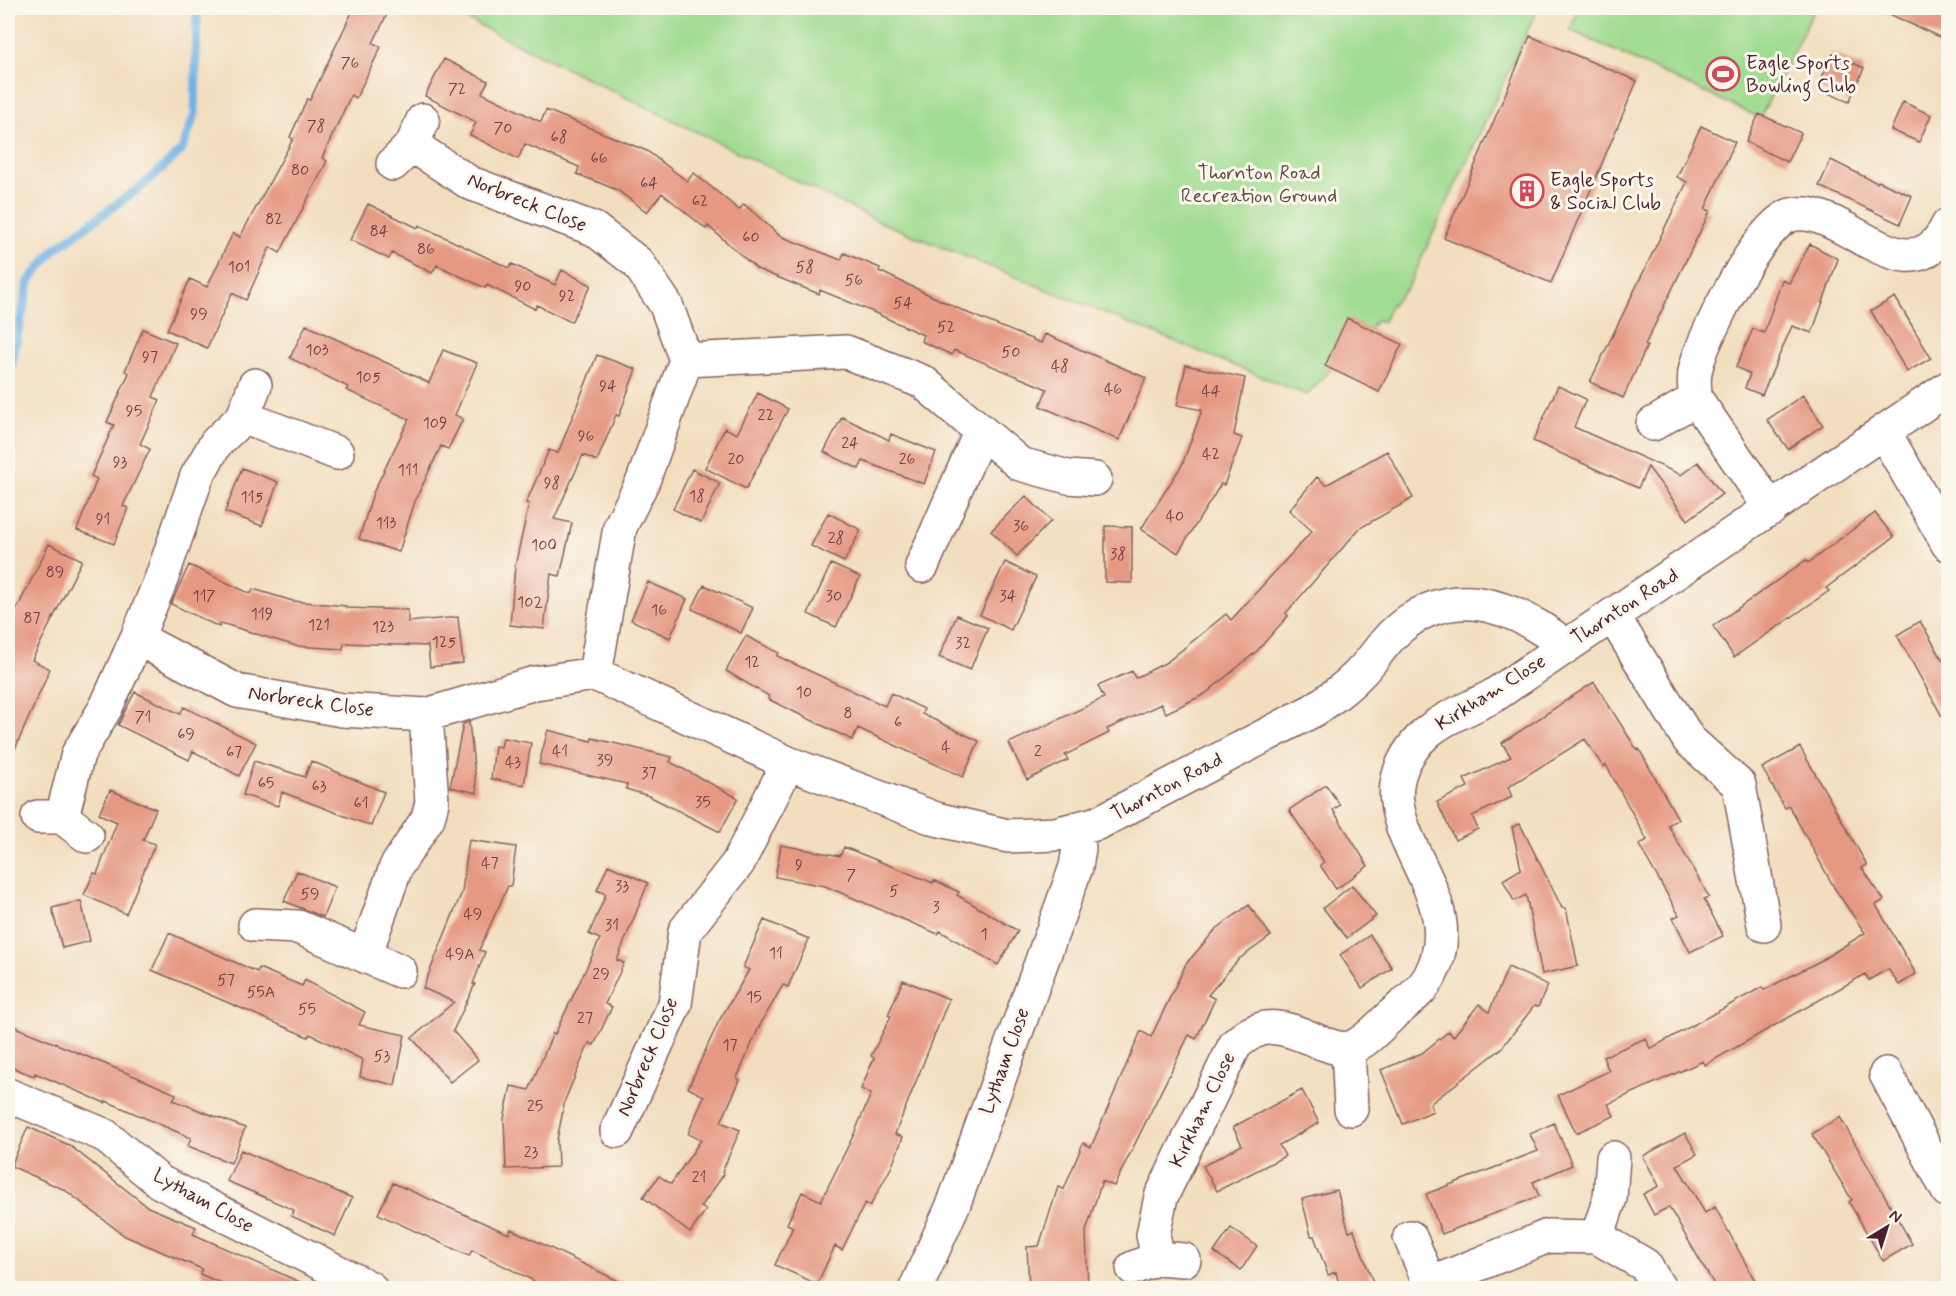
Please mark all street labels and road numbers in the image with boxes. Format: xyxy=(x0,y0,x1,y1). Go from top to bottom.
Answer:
street label: Norbreck Close xyxy=(463,167,591,239)
street label: Thornton Road xyxy=(1566,562,1684,652)
street label: Kirkham Close xyxy=(1431,648,1551,738)
street label: Norbreck Close xyxy=(246,680,376,724)
street label: Thornton Road xyxy=(1106,746,1228,828)
street label: Norbreck Close xyxy=(611,993,685,1121)
street label: Lytham Close xyxy=(973,1004,1037,1118)
street label: Kirkham Close xyxy=(1163,1048,1243,1172)
street label: Lytham Close xyxy=(148,1162,258,1240)

